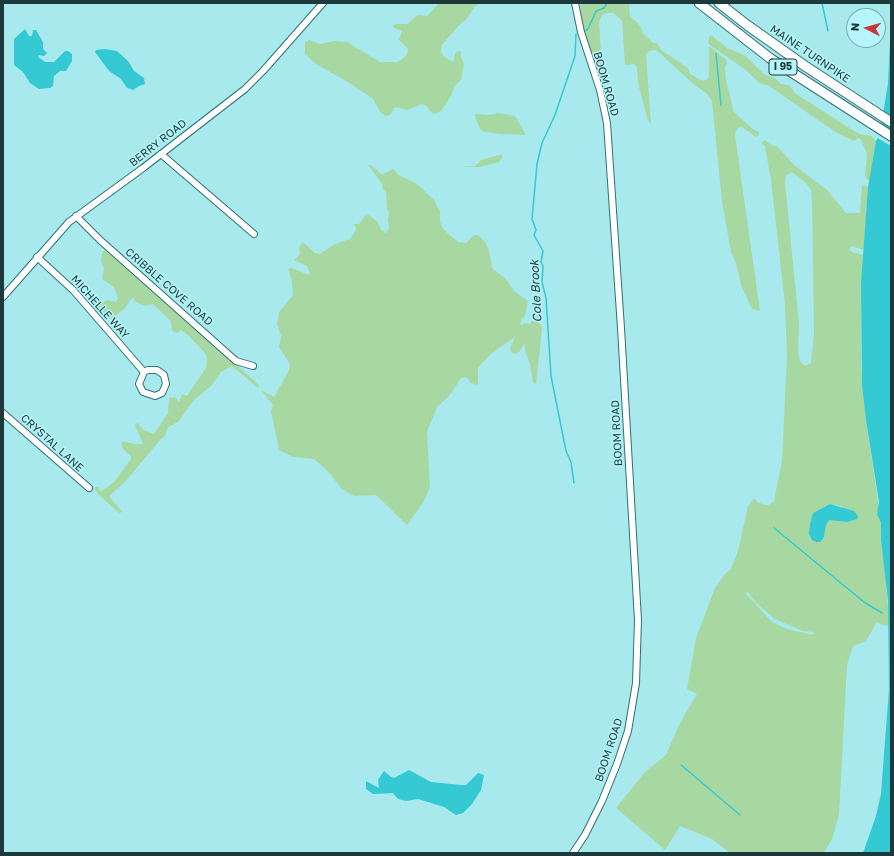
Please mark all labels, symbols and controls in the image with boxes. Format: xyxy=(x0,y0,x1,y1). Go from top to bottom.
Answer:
north arrow xyxy=(846,8,886,48)
street label: MAINE TURNPIKE xyxy=(767,22,853,86)
street label: BOOM ROAD xyxy=(591,50,621,118)
road number: I 95 xyxy=(769,59,797,75)
street label: BERRY ROAD xyxy=(127,117,189,169)
street label: CRIBBLE COVE ROAD xyxy=(123,245,215,329)
water label: Cole Brook xyxy=(527,259,545,323)
street label: MICHELLE WAY xyxy=(68,273,132,341)
street label: BOOM ROAD xyxy=(609,400,625,466)
street label: CRYSTAL LANE xyxy=(18,411,86,475)
street label: BOOM ROAD xyxy=(592,716,626,784)

